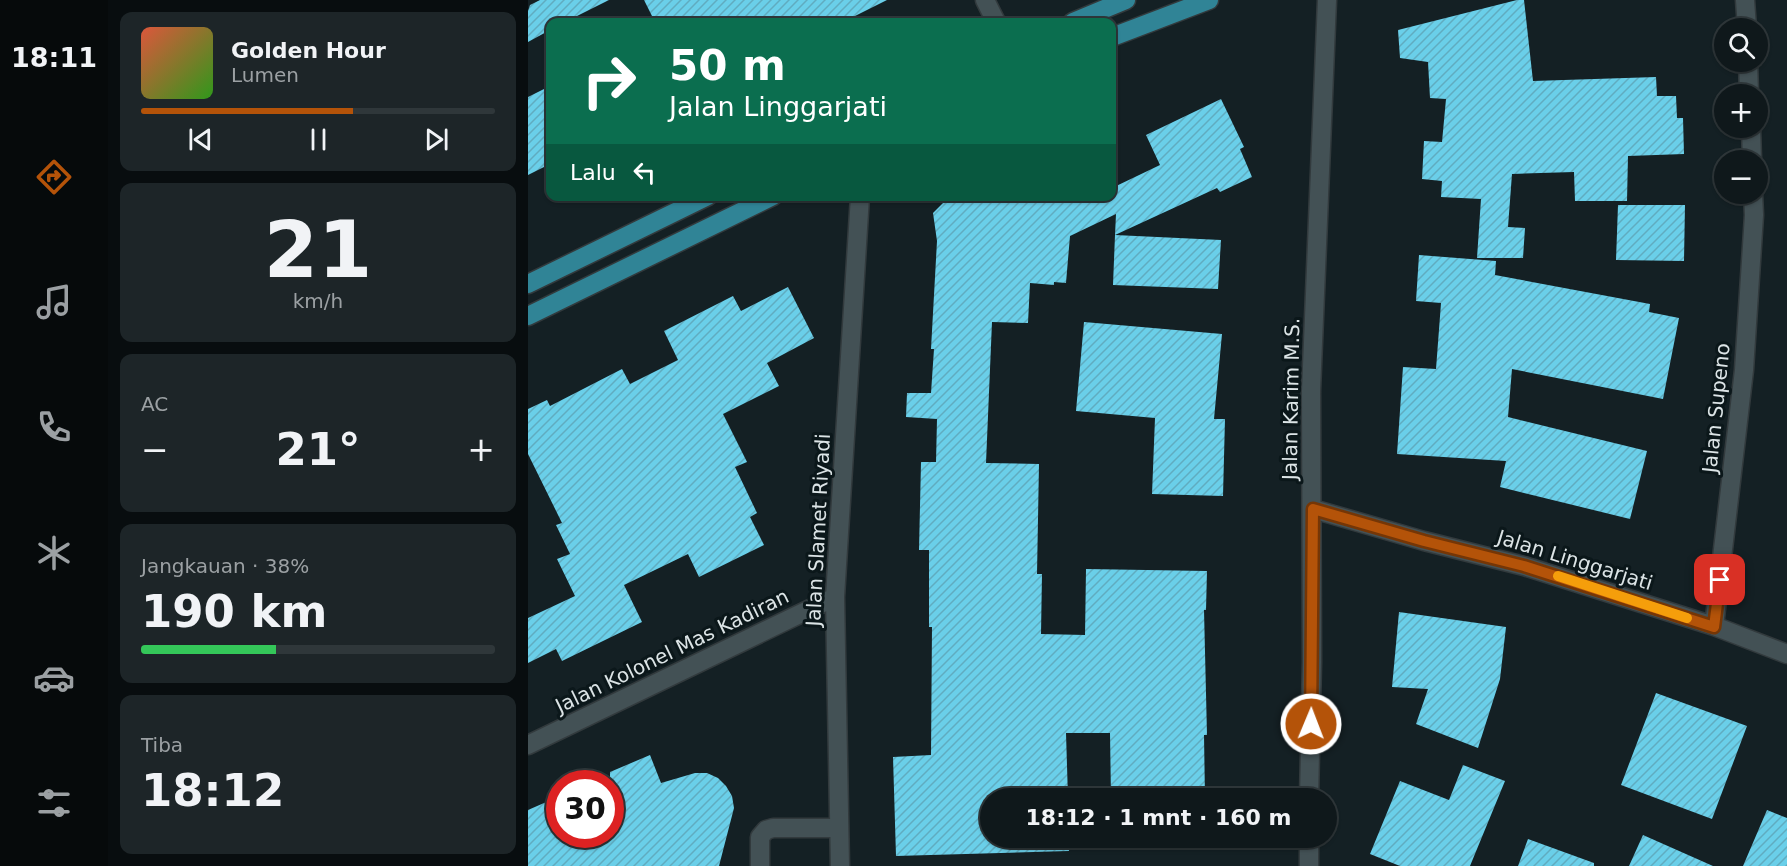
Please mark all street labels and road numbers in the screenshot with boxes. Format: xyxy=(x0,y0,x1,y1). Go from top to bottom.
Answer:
street label: Jalan Karim M.S. xyxy=(1278,318,1304,482)
street label: Jalan Supeno xyxy=(1697,342,1735,476)
street label: Jalan Slamet Riyadi xyxy=(801,433,835,629)
street label: Jalan Linggarjati xyxy=(1492,524,1656,595)
street label: Jalan Kolonel Mas Kadiran xyxy=(550,584,793,719)

